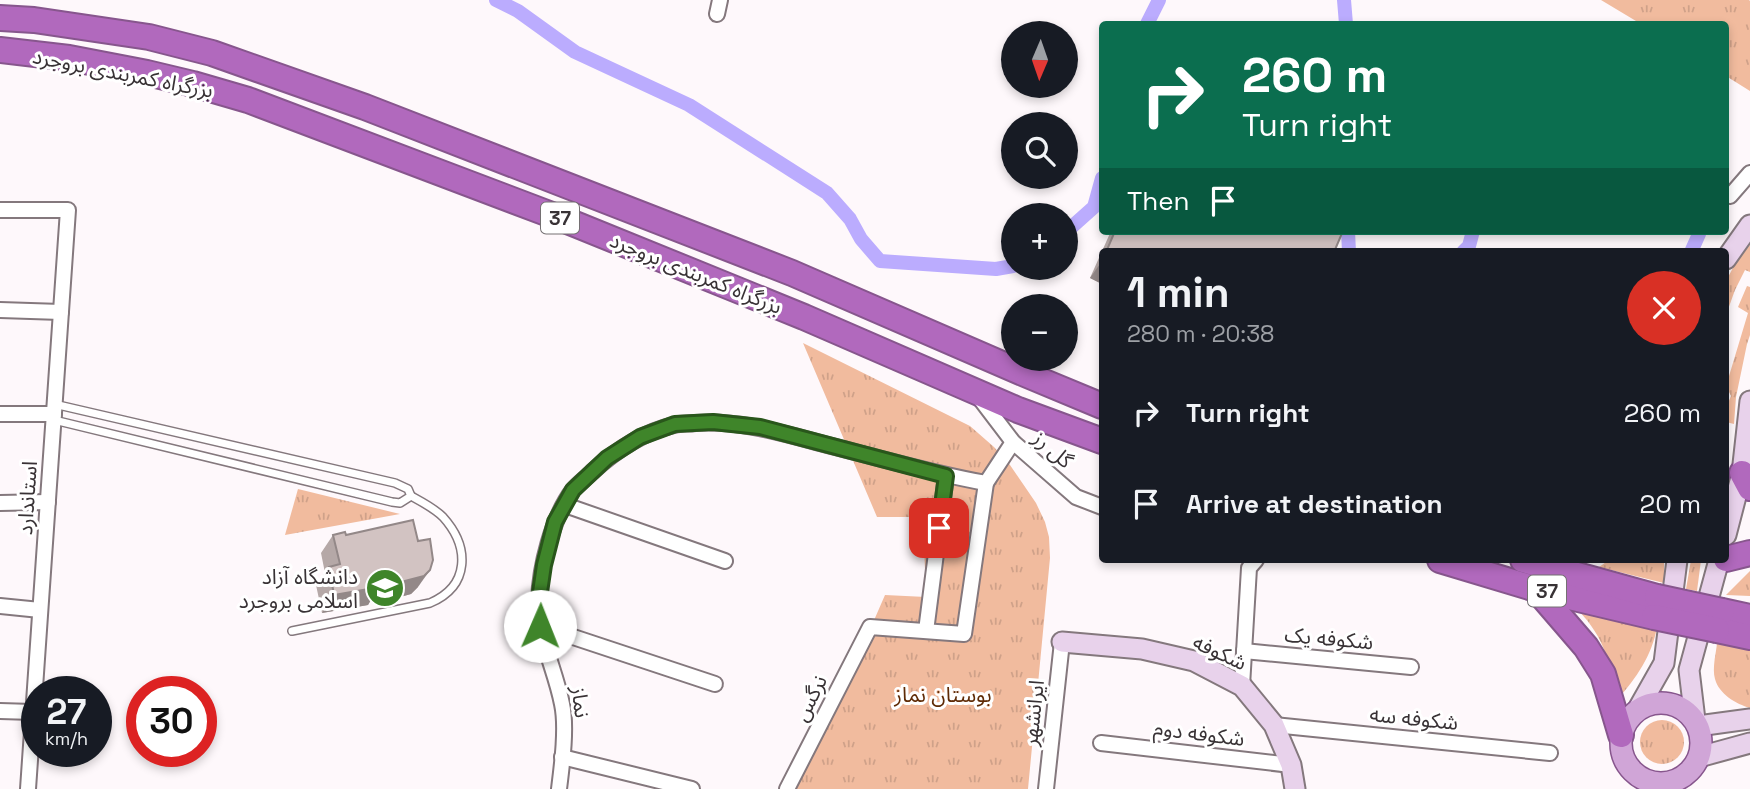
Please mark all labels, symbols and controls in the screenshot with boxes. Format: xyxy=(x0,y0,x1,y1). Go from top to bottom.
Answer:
north arrow xyxy=(1001,21,1078,98)
map controls xyxy=(1001,21,1078,371)
street label: بزرگراه کمربندی بروجرد xyxy=(30,42,216,104)
text: 260 m xyxy=(1242,44,1387,106)
icon: right xyxy=(1127,49,1218,140)
text: Turn right xyxy=(1242,105,1392,145)
button: search xyxy=(1001,112,1078,189)
icon: arrive xyxy=(1204,182,1242,220)
text: Then xyxy=(1127,184,1190,218)
road number: 37 xyxy=(541,202,579,233)
button: + xyxy=(1001,203,1078,280)
street label: بزرگراه کمربندی بروجرد xyxy=(606,226,786,320)
text: 1 min xyxy=(1127,266,1230,319)
button: close xyxy=(1627,271,1701,345)
button: − xyxy=(1001,294,1078,371)
text: 280 m · 20:38 xyxy=(1127,319,1274,349)
icon: right xyxy=(1127,394,1165,432)
text: Turn right xyxy=(1186,396,1310,430)
text: 260 m xyxy=(1624,396,1701,430)
street label: گل رز xyxy=(1026,423,1079,474)
street label: استاندارد xyxy=(11,460,43,536)
icon: arrive xyxy=(1127,485,1165,523)
text: Arrive at destination xyxy=(1186,487,1443,521)
text: 20 m xyxy=(1640,487,1701,521)
pin xyxy=(909,498,969,558)
icon: arrive xyxy=(920,509,958,547)
place label: دانشگاه آزاد اسلامی بروجرد xyxy=(239,563,358,614)
school or university icon: دانشگاه آزاد اسلامی بروجرد xyxy=(364,567,406,609)
road number: 37 xyxy=(1528,576,1566,606)
position arrow xyxy=(503,589,577,663)
street label: شکوفه یک xyxy=(1284,621,1374,655)
street label: شکوفه xyxy=(1189,628,1251,676)
street label: نرگس xyxy=(787,670,833,726)
speed limit sign: 30 xyxy=(126,676,217,767)
street label: ایرانشهر xyxy=(1016,679,1050,748)
park label: بوستان نماز xyxy=(893,681,992,708)
street label: نماز xyxy=(566,684,596,719)
text: 27 xyxy=(47,690,86,734)
street label: شکوفه سه xyxy=(1368,700,1460,736)
street label: شکوفه دوم xyxy=(1152,714,1246,755)
text: km/h xyxy=(45,727,88,750)

